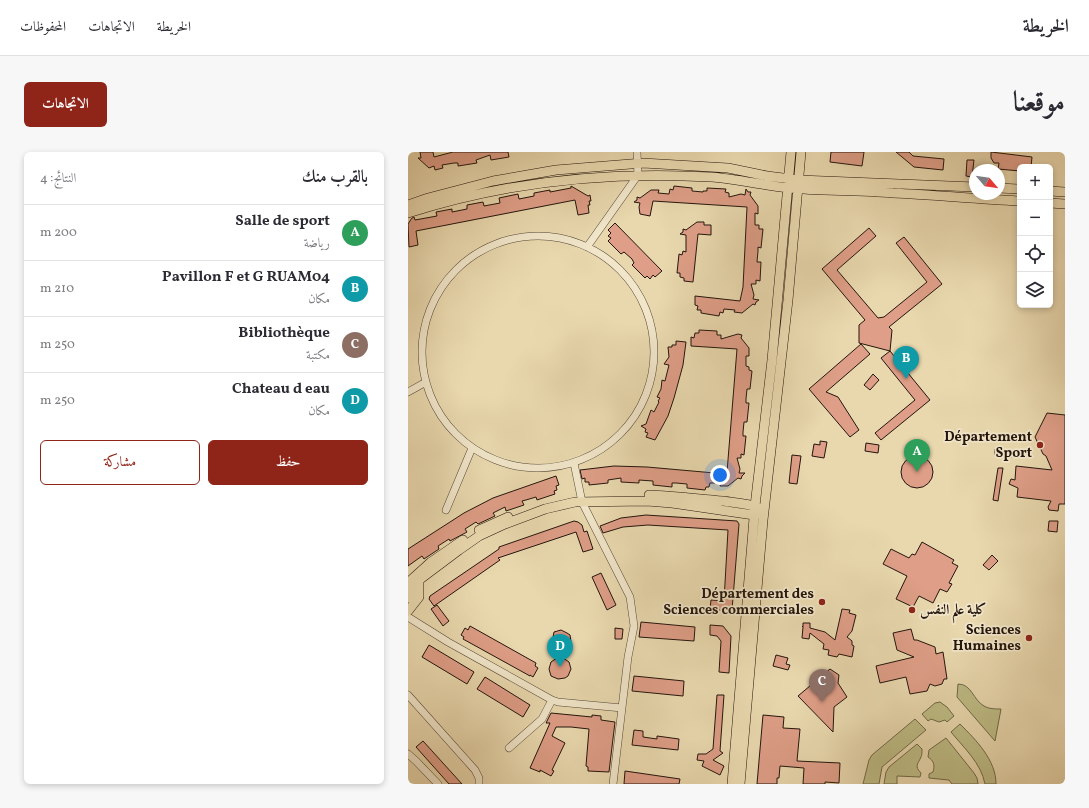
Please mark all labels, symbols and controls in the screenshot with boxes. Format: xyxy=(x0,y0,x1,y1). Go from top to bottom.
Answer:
text: الخريطة xyxy=(1023,14,1069,40)
text: المحفوظات xyxy=(20,18,66,37)
text: الاتجاهات xyxy=(88,18,135,37)
text: الخريطة xyxy=(157,18,191,37)
button: الاتجاهات xyxy=(24,82,107,127)
text: موقعنا xyxy=(1013,84,1065,123)
north arrow xyxy=(969,164,1005,200)
map controls xyxy=(1017,164,1053,308)
button: + xyxy=(1017,164,1053,200)
text: بالقرب منك xyxy=(302,166,368,189)
text: النتائج: 4 xyxy=(40,170,76,188)
button: − xyxy=(1017,200,1053,236)
text: Salle de sport xyxy=(235,211,330,232)
text: 200 m xyxy=(40,224,77,242)
text: A xyxy=(350,224,360,242)
text: رياضة xyxy=(304,235,330,253)
button: locate xyxy=(1017,236,1053,272)
text: Pavillon F et G RUAM04 xyxy=(162,267,330,288)
button: layers xyxy=(1017,272,1053,308)
text: 210 m xyxy=(40,280,74,298)
text: B xyxy=(351,280,359,298)
text: مكان xyxy=(308,291,330,309)
text: Bibliothèque xyxy=(238,323,330,344)
text: 250 m xyxy=(40,336,75,354)
text: C xyxy=(351,336,359,354)
pin: B xyxy=(893,346,919,379)
text: مكتبة xyxy=(306,347,330,365)
text: Chateau d eau xyxy=(232,379,330,400)
text: 250 m xyxy=(40,392,75,410)
text: D xyxy=(350,392,360,410)
text: مكان xyxy=(308,403,330,421)
place label: Département Sport xyxy=(944,428,1032,463)
pin: A xyxy=(904,439,930,472)
button: مشاركة xyxy=(40,440,200,485)
button: حفظ xyxy=(208,440,368,485)
marker: Département Sport xyxy=(1035,440,1045,450)
your location xyxy=(710,465,730,485)
place label: Département des Sciences commerciales xyxy=(663,585,814,620)
marker: Département des Sciences commerciales xyxy=(817,597,827,607)
place label: كلية علم النفس xyxy=(920,601,987,624)
marker: كلية علم النفس xyxy=(907,605,917,615)
place label: Sciences Humaines xyxy=(953,621,1021,656)
marker: Sciences Humaines xyxy=(1024,633,1034,643)
pin: D xyxy=(547,634,573,667)
pin: C xyxy=(809,669,835,702)

